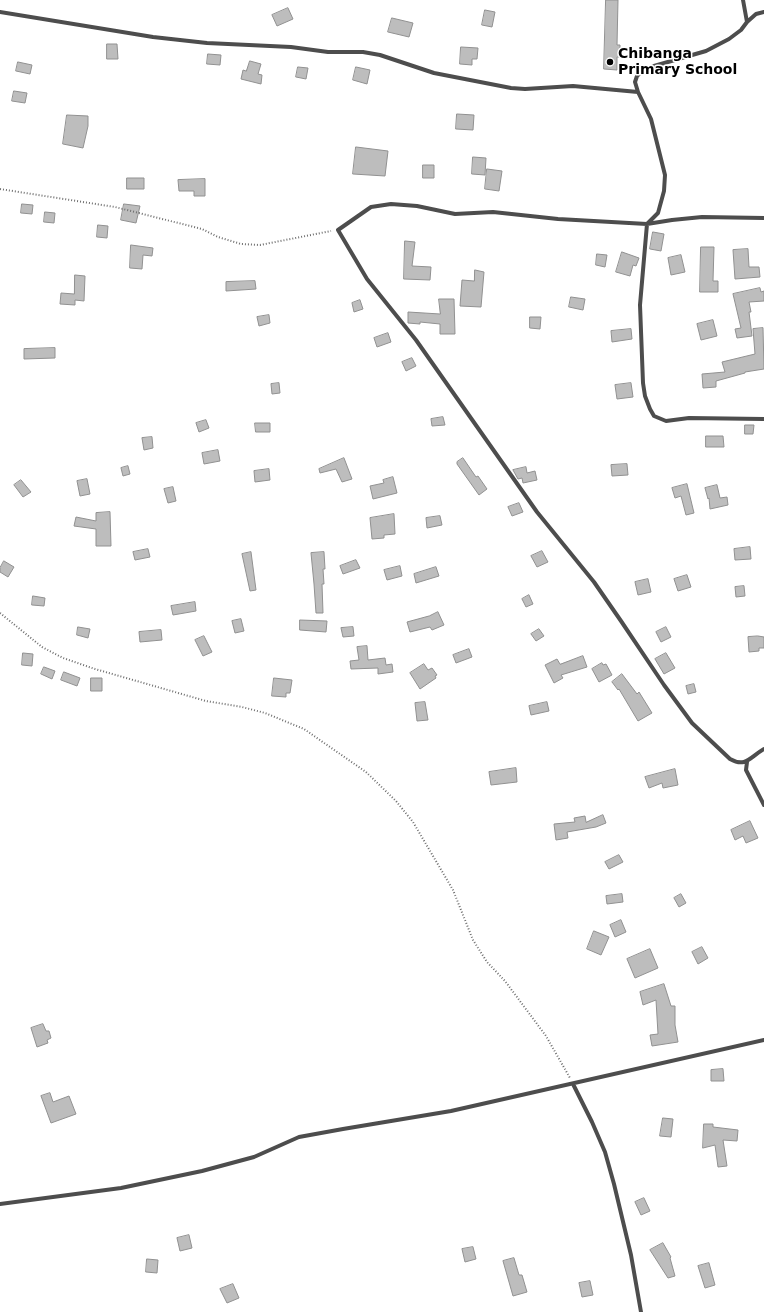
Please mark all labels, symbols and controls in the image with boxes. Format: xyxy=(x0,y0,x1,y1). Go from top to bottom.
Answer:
place label: Chibanga Primary School xyxy=(618,46,737,78)
marker: Chibanga Primary School xyxy=(605,57,615,67)

